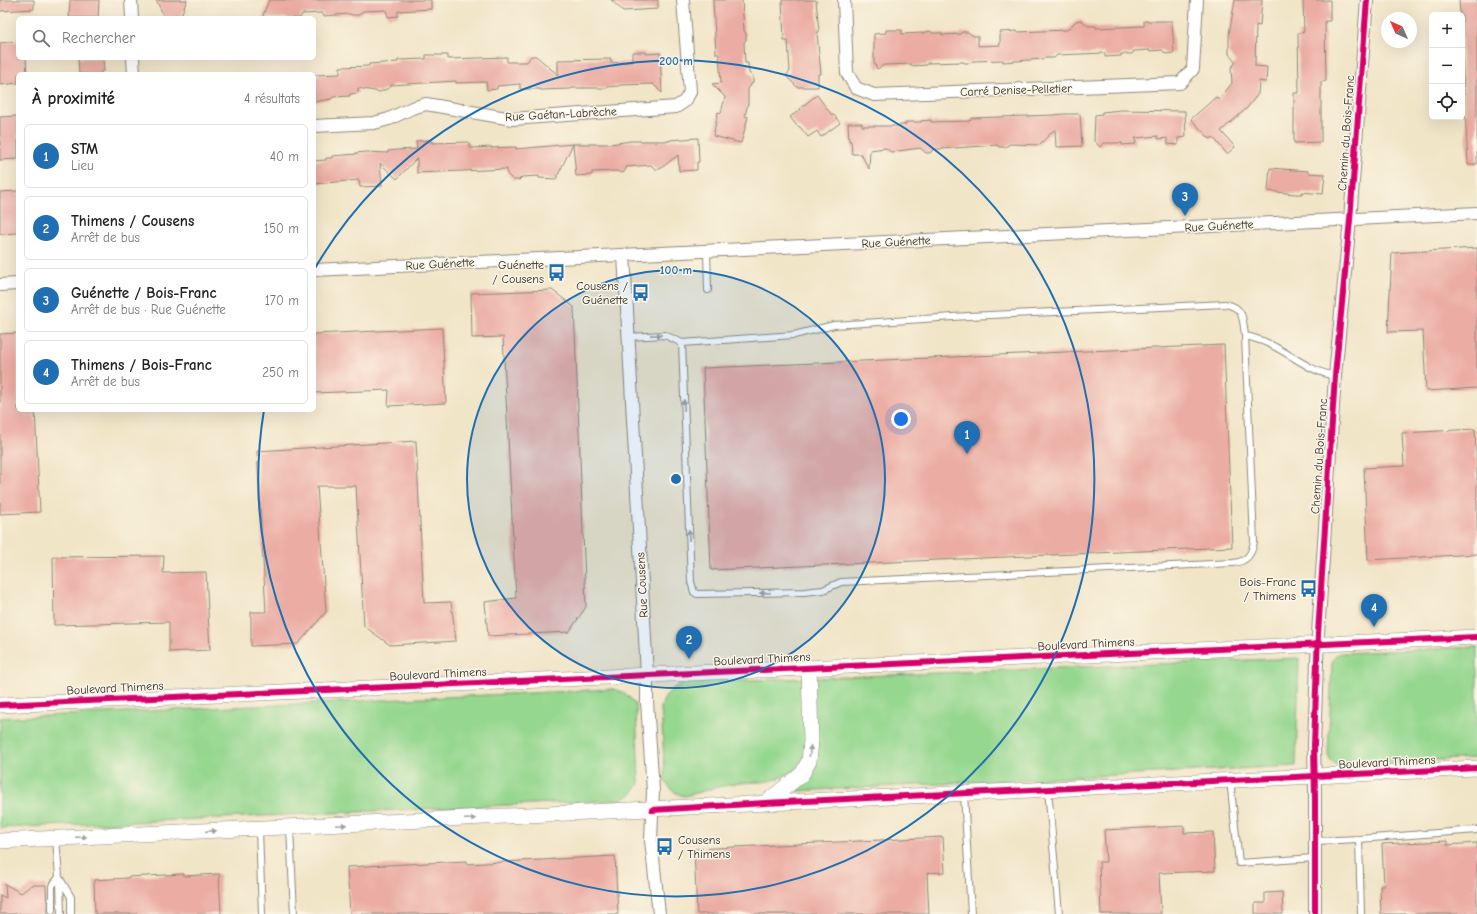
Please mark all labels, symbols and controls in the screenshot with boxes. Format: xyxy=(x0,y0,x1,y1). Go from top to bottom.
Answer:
north arrow xyxy=(1381,12,1417,48)
map controls xyxy=(1429,12,1465,120)
button: + xyxy=(1429,12,1465,48)
search box xyxy=(16,16,316,60)
icon: search xyxy=(30,27,52,49)
text: Rechercher xyxy=(62,29,135,47)
button: − xyxy=(1429,48,1465,84)
text: 200 m xyxy=(659,54,693,68)
street label: Chemin du Bois-Franc xyxy=(1335,74,1357,191)
street label: Carré Denise-Pelletier xyxy=(960,81,1072,99)
button: locate xyxy=(1429,84,1465,120)
text: À proximité xyxy=(32,89,115,108)
text: 4 résultats xyxy=(244,91,300,106)
street label: Rue Gaétan-Labrèche xyxy=(505,104,617,124)
text: STM xyxy=(71,140,98,158)
text: 1 xyxy=(43,149,49,164)
text: 40 m xyxy=(270,149,299,164)
text: Lieu xyxy=(71,158,94,173)
pin: 3 xyxy=(1172,183,1198,216)
text: Thimens / Cousens xyxy=(71,212,194,230)
street label: Rue Guénette xyxy=(1184,217,1254,235)
text: 2 xyxy=(43,221,49,236)
text: 150 m xyxy=(264,221,299,236)
text: Arrêt de bus xyxy=(71,230,140,245)
street label: Rue Guénette xyxy=(861,233,931,251)
street label: Rue Guénette xyxy=(405,255,475,273)
place label: Guénette / Cousens xyxy=(492,258,544,286)
bus stop icon: Guénette / Cousens xyxy=(547,262,567,282)
text: 100 m xyxy=(660,263,692,277)
place label: Cousens / Guénette xyxy=(576,279,628,307)
bus stop icon: Cousens / Guénette xyxy=(631,283,651,303)
text: Guénette / Bois-Franc xyxy=(71,284,217,302)
text: 3 xyxy=(43,293,49,308)
text: 170 m xyxy=(265,293,299,308)
text: Arrêt de bus · Rue Guénette xyxy=(71,302,226,317)
one-way arrow xyxy=(650,332,662,339)
text: Thimens / Bois-Franc xyxy=(71,356,212,374)
text: 4 xyxy=(43,365,49,380)
text: 250 m xyxy=(262,365,299,380)
text: Arrêt de bus xyxy=(71,374,140,389)
street label: Chemin du Bois-Franc xyxy=(1308,397,1330,514)
one-way arrow xyxy=(681,399,688,411)
your location xyxy=(891,409,911,429)
pin: 1 xyxy=(954,421,980,454)
centre of rings xyxy=(669,472,683,486)
one-way arrow xyxy=(686,528,692,541)
street label: Rue Cousens xyxy=(633,552,651,618)
place label: Bois-Franc / Thimens xyxy=(1240,575,1296,603)
bus stop icon: Bois-Franc / Thimens xyxy=(1299,579,1319,599)
one-way arrow xyxy=(758,590,771,596)
pin: 4 xyxy=(1361,594,1387,627)
pin: 2 xyxy=(676,626,702,659)
street label: Boulevard Thimens xyxy=(1037,634,1135,654)
street label: Boulevard Thimens xyxy=(713,649,811,669)
street label: Boulevard Thimens xyxy=(389,664,487,684)
street label: Boulevard Thimens xyxy=(66,678,164,698)
one-way arrow xyxy=(807,745,813,757)
street label: Boulevard Thimens xyxy=(1338,752,1436,772)
one-way arrow xyxy=(464,815,476,822)
one-way arrow xyxy=(335,822,348,828)
one-way arrow xyxy=(205,828,218,834)
place label: Cousens / Thimens xyxy=(678,833,730,861)
one-way arrow xyxy=(75,834,87,841)
bus stop icon: Cousens / Thimens xyxy=(655,837,675,857)

